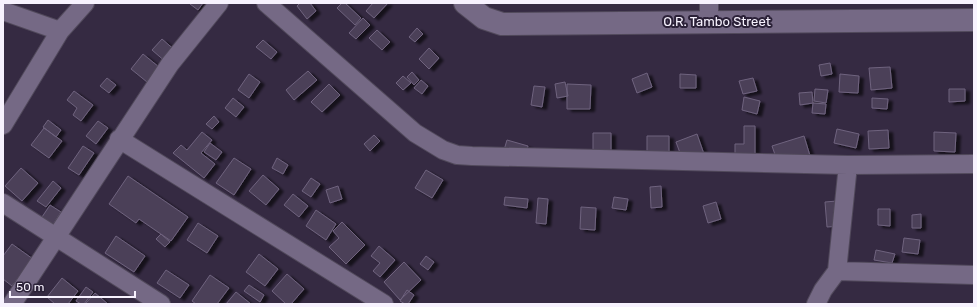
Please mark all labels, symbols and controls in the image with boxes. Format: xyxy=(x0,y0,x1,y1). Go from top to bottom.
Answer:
street label: O.R. Tambo Street xyxy=(663,14,771,29)
scale bar xyxy=(10,273,135,299)
text: 50 m xyxy=(16,280,44,294)

